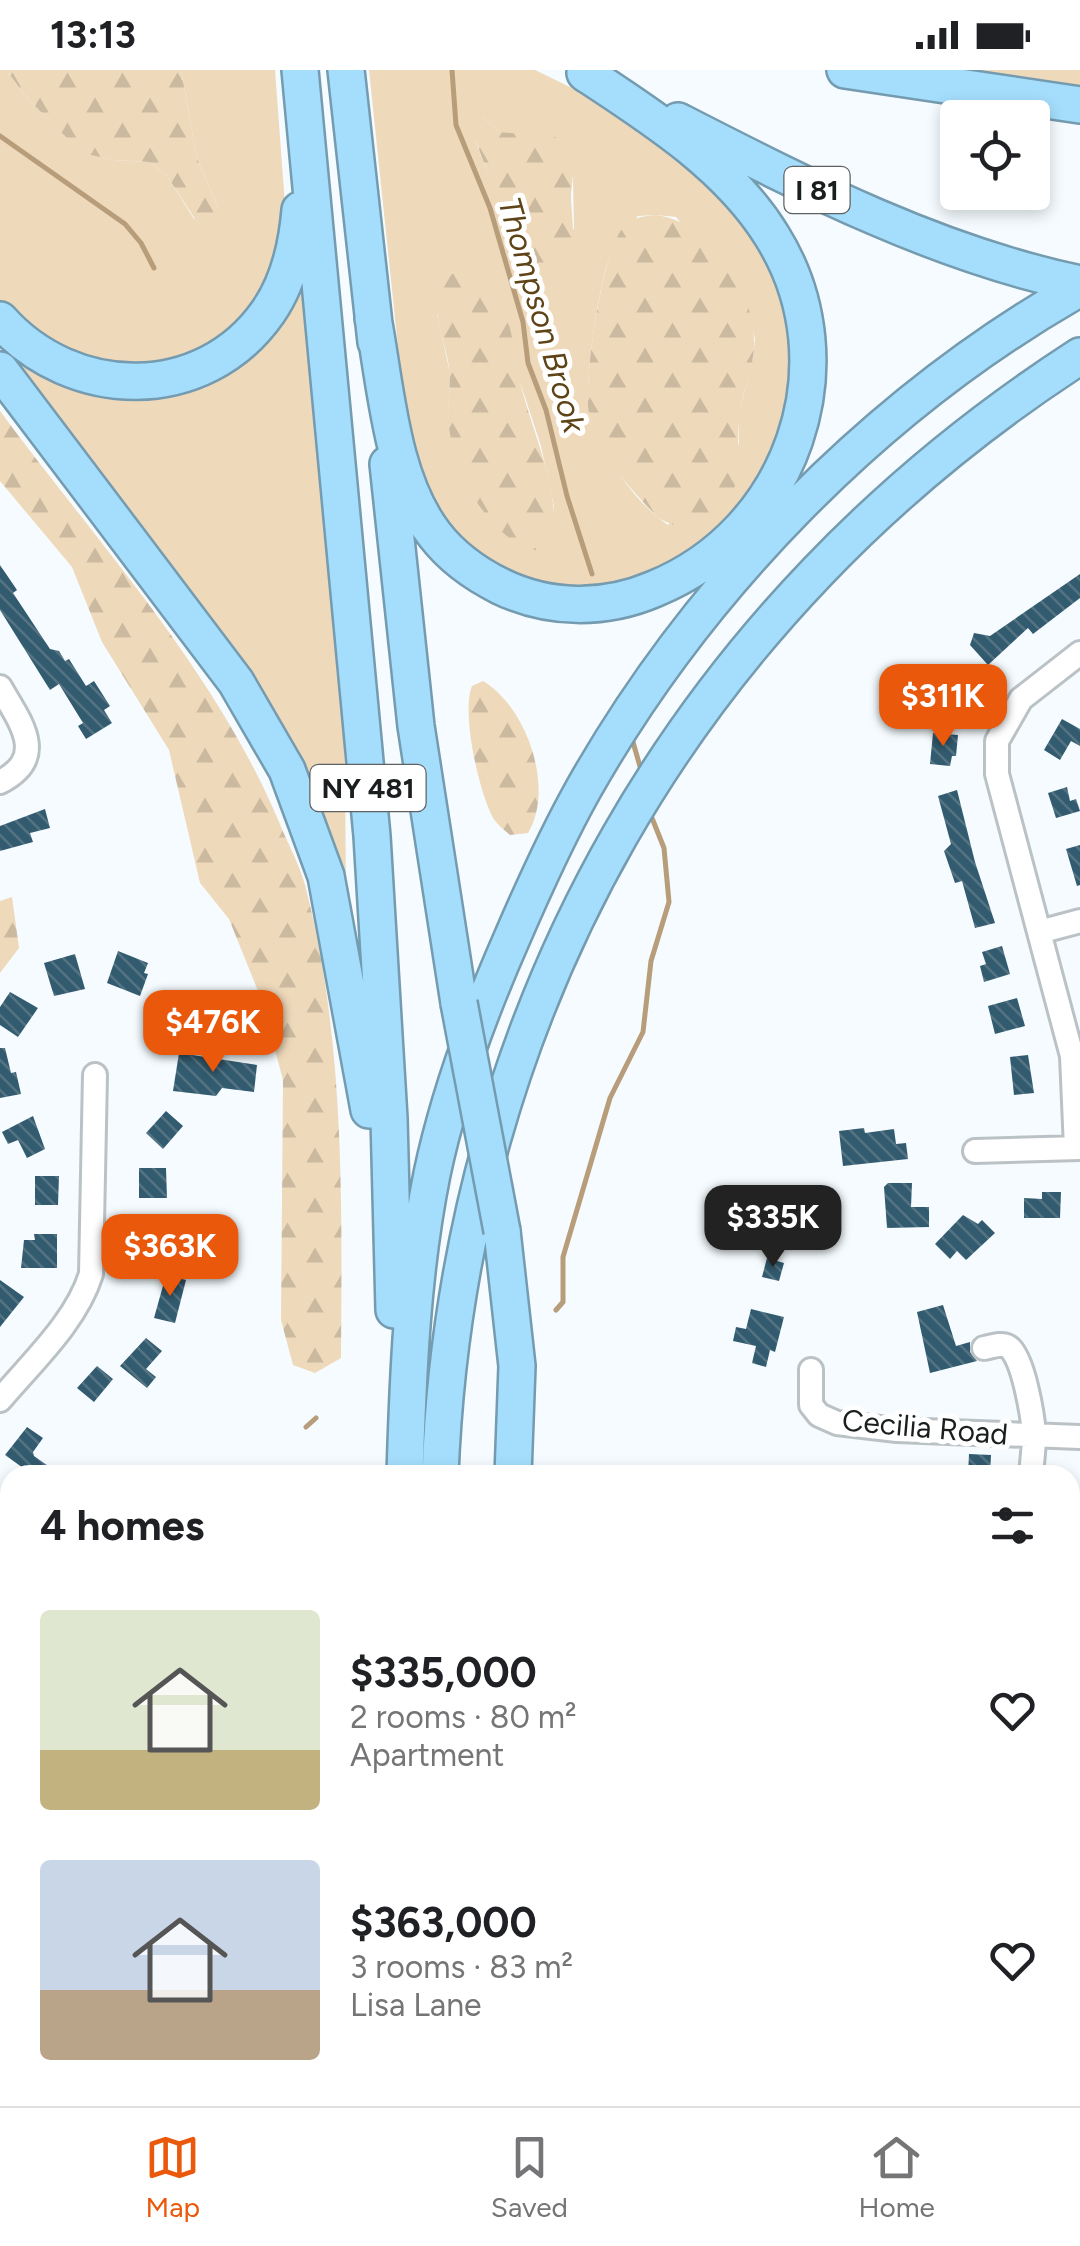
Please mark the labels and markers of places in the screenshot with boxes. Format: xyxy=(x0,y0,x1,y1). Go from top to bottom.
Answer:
pin: $311K xyxy=(873,664,1013,749)
pin: $476K xyxy=(143,990,283,1075)
pin: $335K xyxy=(703,1185,843,1270)
pin: $363K xyxy=(100,1214,240,1299)

